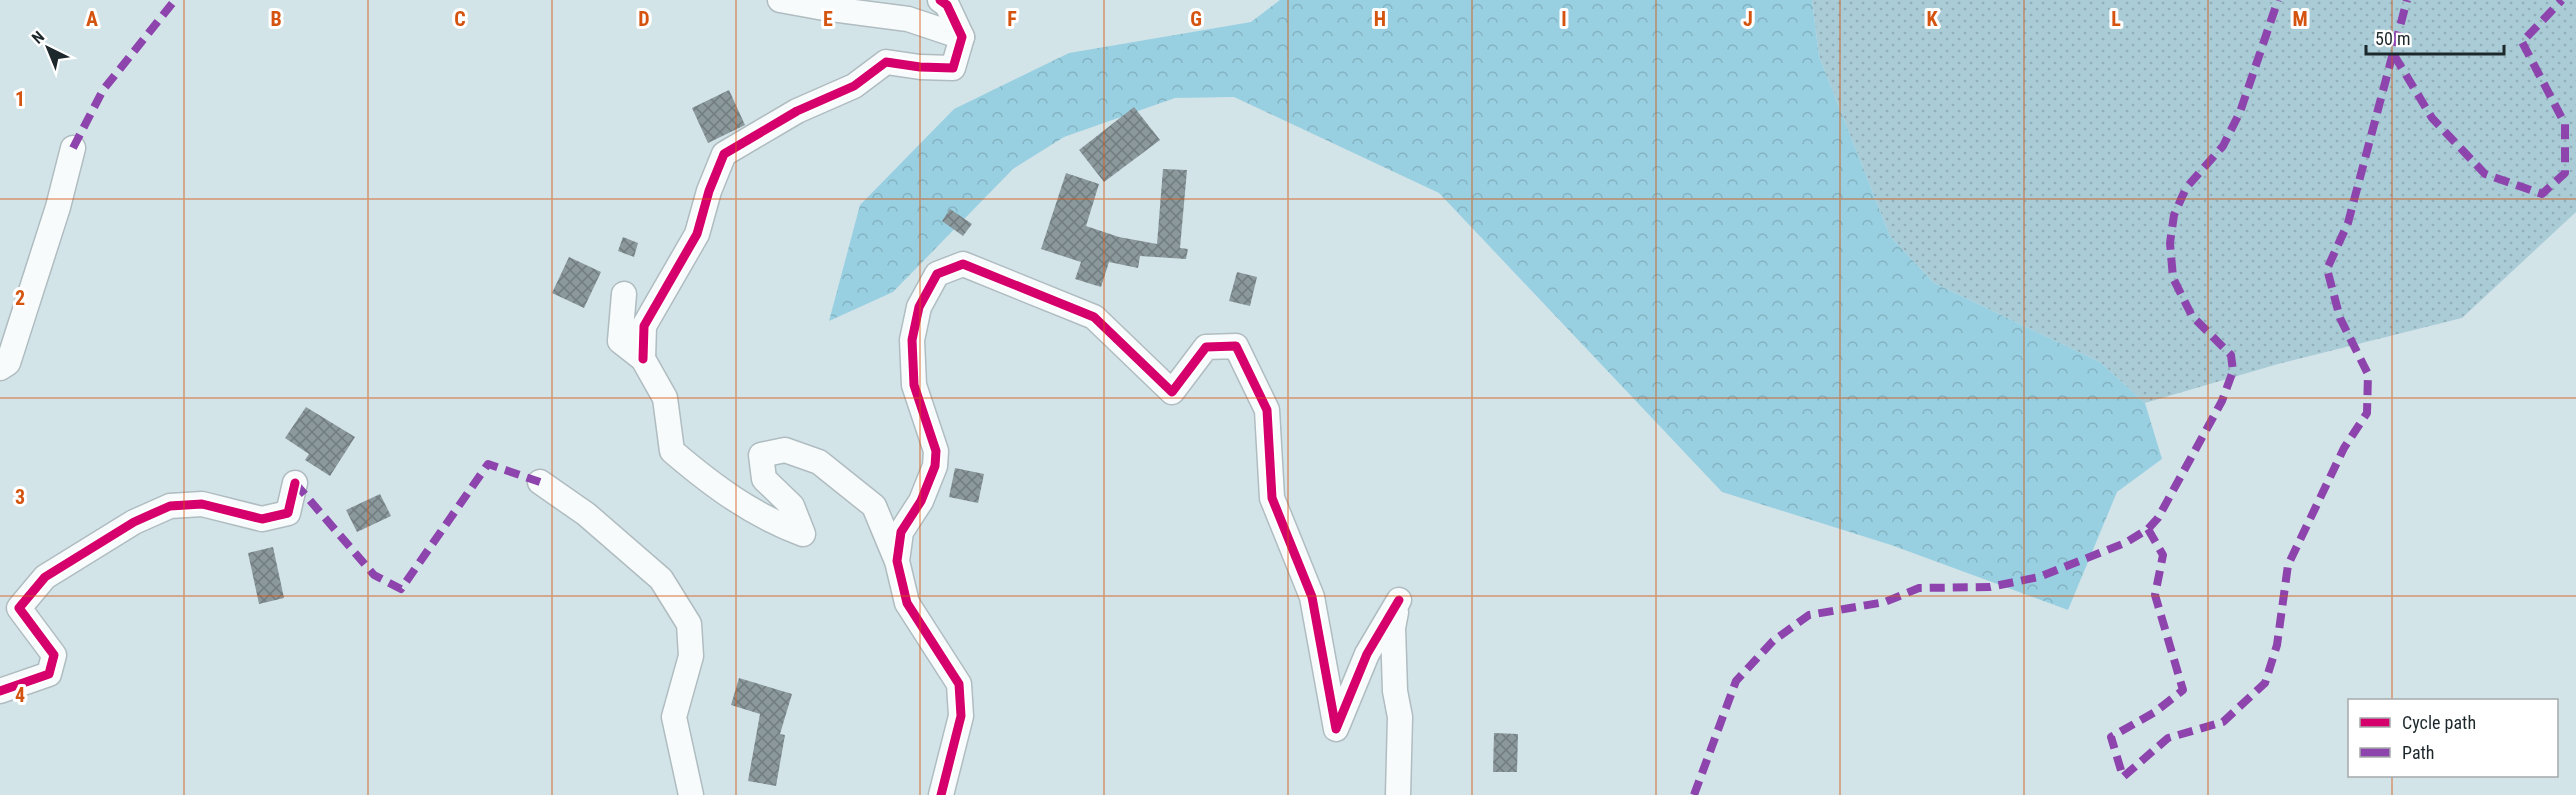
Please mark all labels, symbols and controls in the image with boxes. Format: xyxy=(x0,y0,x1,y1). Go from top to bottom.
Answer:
text: A xyxy=(86,7,98,31)
text: B xyxy=(270,7,282,31)
text: C xyxy=(454,7,466,31)
text: D xyxy=(638,7,650,31)
text: E xyxy=(823,7,833,31)
text: F xyxy=(1007,7,1017,31)
text: G xyxy=(1190,7,1202,31)
text: H xyxy=(1374,7,1386,31)
text: I xyxy=(1561,7,1567,31)
text: J xyxy=(1743,7,1753,31)
text: K xyxy=(1926,7,1938,31)
text: L xyxy=(2111,7,2121,31)
text: M xyxy=(2292,7,2308,31)
north arrow xyxy=(18,18,78,78)
scale bar xyxy=(2366,18,2504,56)
text: N xyxy=(28,27,48,48)
text: 50 m xyxy=(2375,28,2410,49)
text: 1 xyxy=(15,87,25,111)
text: 2 xyxy=(15,286,25,310)
text: 3 xyxy=(15,485,25,509)
text: 4 xyxy=(15,683,25,707)
legend xyxy=(2348,699,2558,777)
text: Cycle path xyxy=(2402,712,2476,733)
text: Path xyxy=(2402,742,2435,763)

